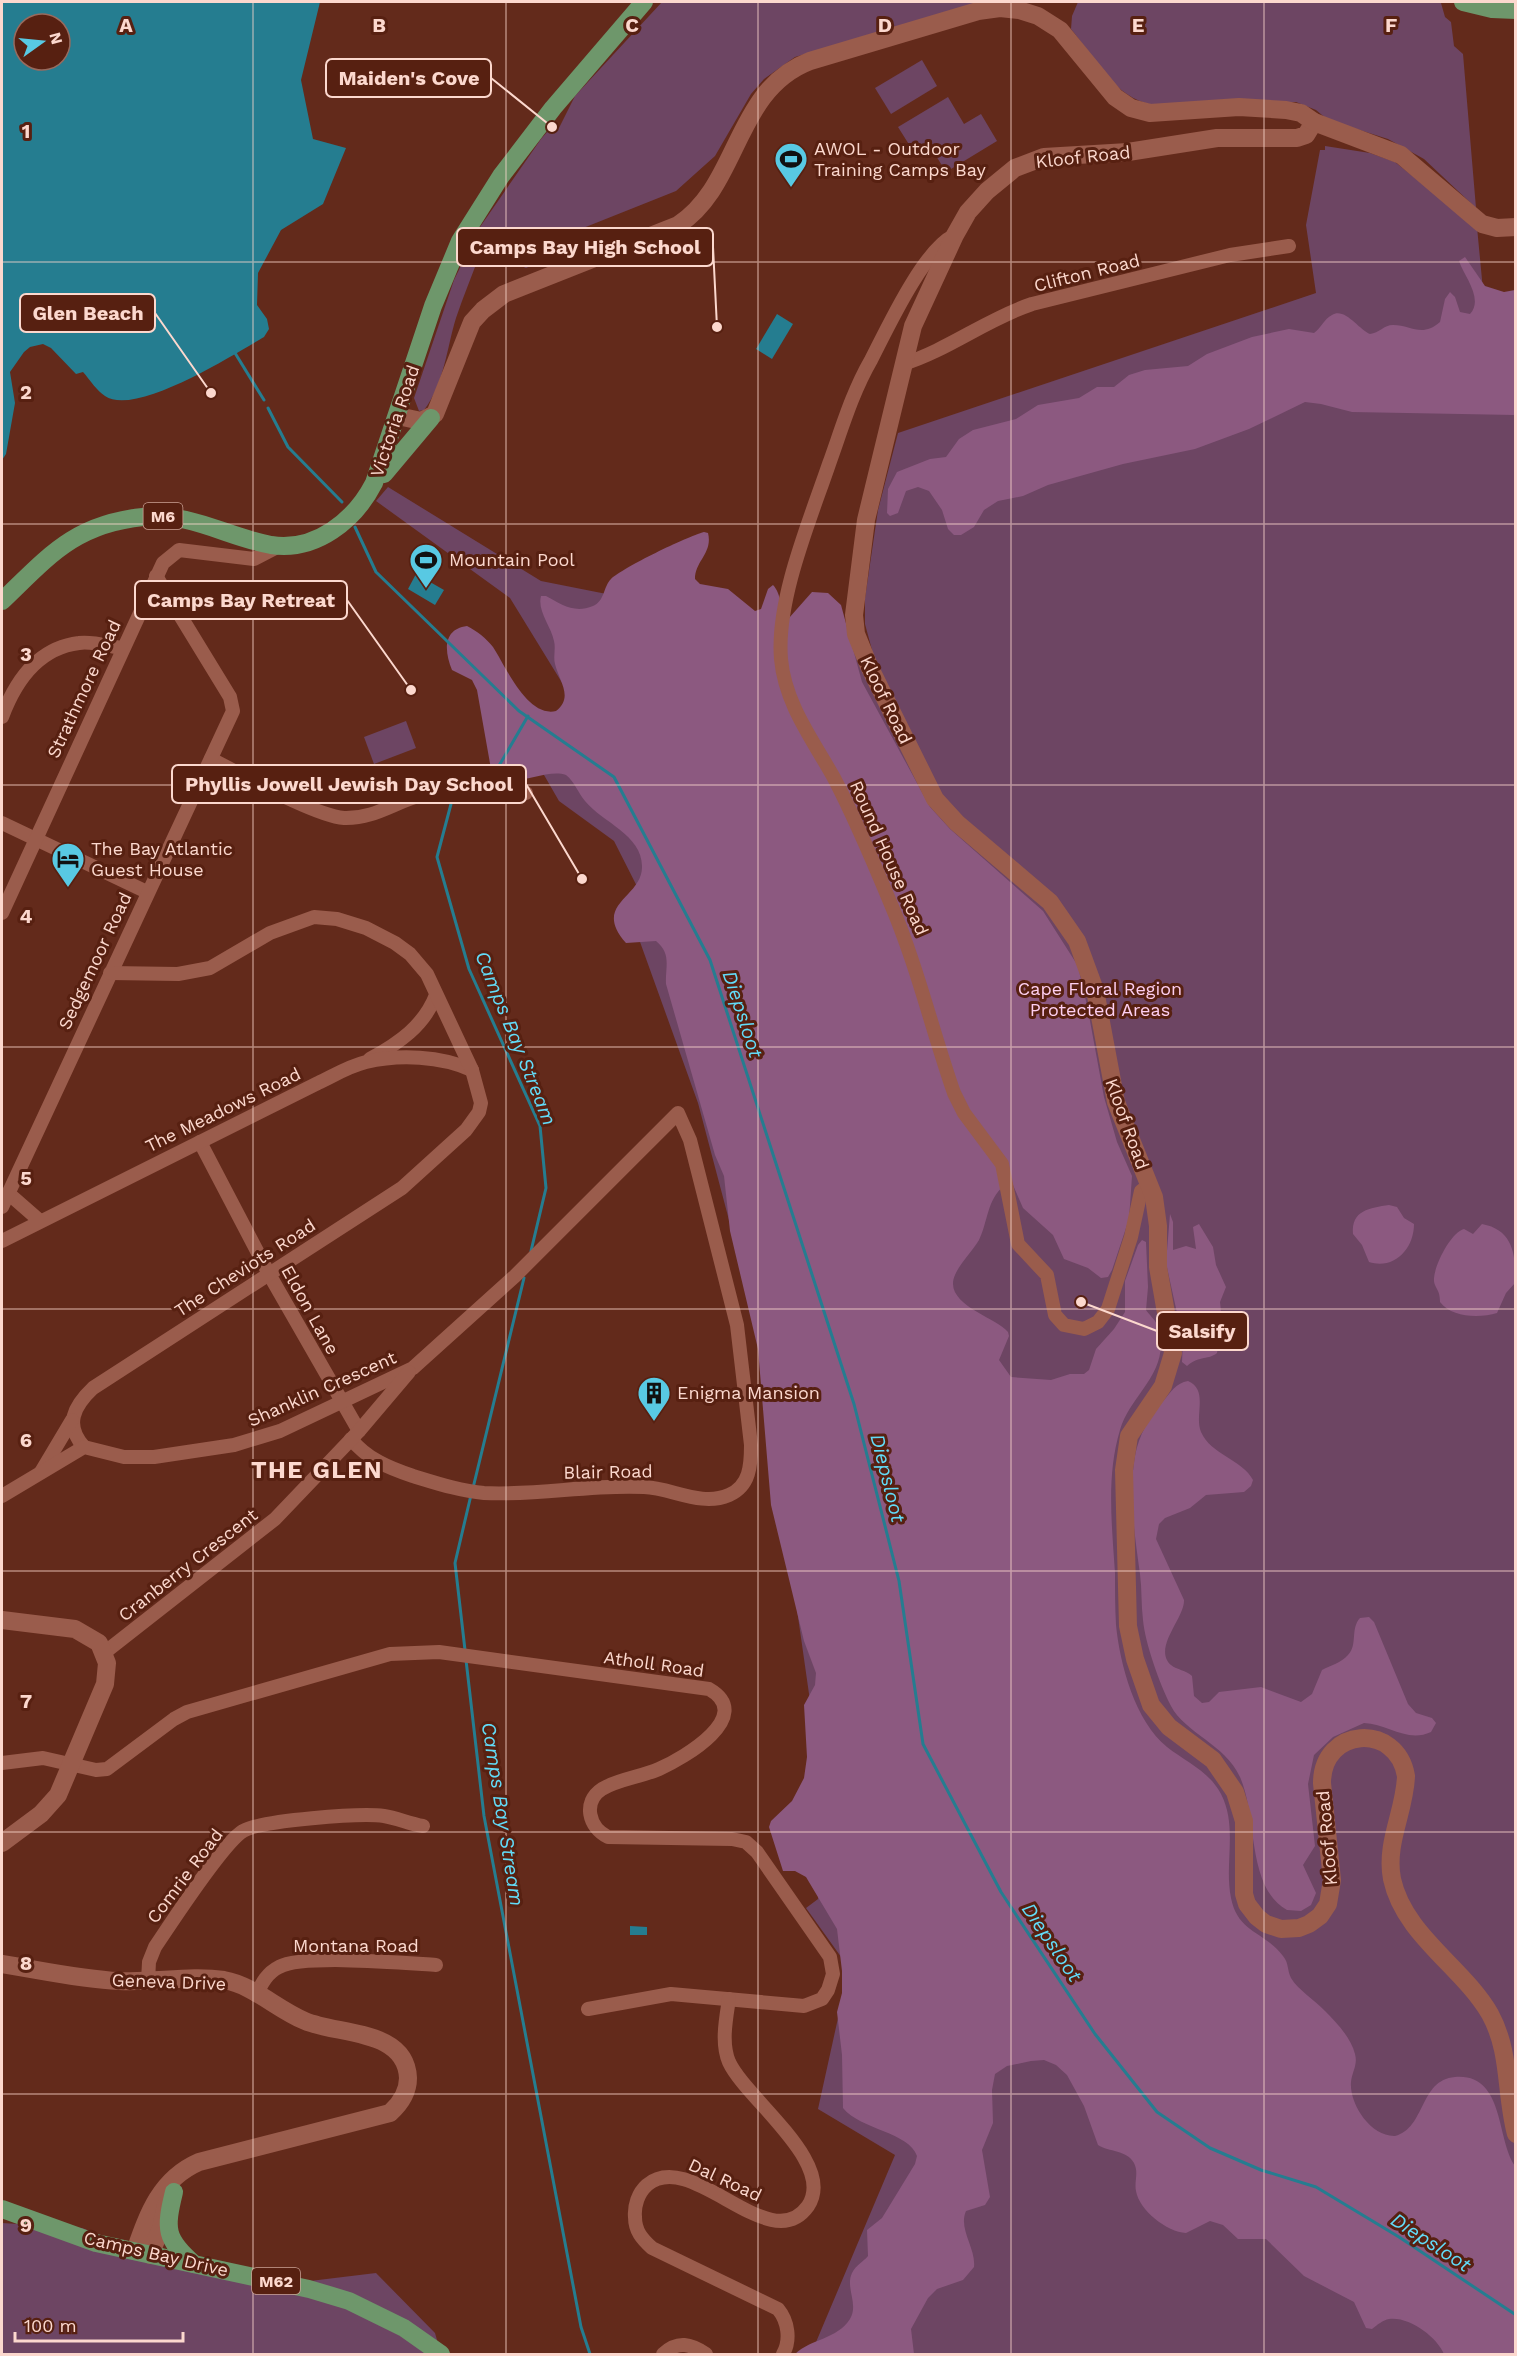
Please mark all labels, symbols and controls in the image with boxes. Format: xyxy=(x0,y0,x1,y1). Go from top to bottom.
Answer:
north arrow xyxy=(12,12,72,72)
text: A xyxy=(119,13,133,37)
text: B xyxy=(372,13,386,37)
text: C xyxy=(625,13,639,37)
text: D xyxy=(878,13,892,37)
text: E xyxy=(1132,13,1144,37)
text: F xyxy=(1385,13,1397,37)
text: N xyxy=(45,30,67,46)
callout: Maiden's Cove xyxy=(326,59,491,97)
text: Maiden's Cove xyxy=(338,66,480,90)
text: 1 xyxy=(22,119,30,143)
place label: AWOL - Outdoor Training Camps Bay xyxy=(814,138,987,180)
sports icon: AWOL - Outdoor Training Camps Bay xyxy=(773,141,809,188)
street label: Kloof Road xyxy=(1035,141,1131,172)
callout: Camps Bay High School xyxy=(457,228,713,266)
text: Camps Bay High School xyxy=(469,235,701,259)
street label: Clifton Road xyxy=(1032,249,1142,296)
callout: Glen Beach xyxy=(20,294,155,332)
text: Glen Beach xyxy=(32,301,144,325)
street label: Victoria Road xyxy=(366,362,423,480)
text: 2 xyxy=(20,380,32,404)
road number: M6 xyxy=(144,503,182,529)
sports icon: Mountain Pool xyxy=(408,542,444,589)
place label: Mountain Pool xyxy=(449,549,575,570)
callout: Camps Bay Retreat xyxy=(135,581,347,619)
text: Camps Bay Retreat xyxy=(147,588,335,612)
street label: Strathmore Road xyxy=(42,616,125,761)
text: 3 xyxy=(20,642,32,666)
street label: Kloof Road xyxy=(856,652,917,747)
callout: Phyllis Jowell Jewish Day School xyxy=(172,765,526,803)
text: Phyllis Jowell Jewish Day School xyxy=(185,772,514,796)
street label: Round House Road xyxy=(846,777,933,938)
place label: The Bay Atlantic Guest House xyxy=(91,838,233,880)
hotel icon: The Bay Atlantic Guest House xyxy=(50,841,86,888)
street label: Sedgemoor Road xyxy=(54,889,136,1033)
text: 4 xyxy=(20,904,33,928)
water label: Camps Bay Stream xyxy=(470,947,562,1129)
water label: Diepsloot xyxy=(718,967,769,1062)
park label: Cape Floral Region Protected Areas xyxy=(1018,978,1182,1020)
street label: The Meadows Road xyxy=(142,1063,304,1156)
street label: Kloof Road xyxy=(1101,1076,1154,1172)
text: 5 xyxy=(20,1166,32,1190)
street label: The Cheviots Road xyxy=(170,1214,319,1321)
street label: Eldon Lane xyxy=(277,1261,344,1358)
callout: Salsify xyxy=(1157,1312,1248,1350)
text: Salsify xyxy=(1169,1319,1236,1343)
street label: Shanklin Crescent xyxy=(244,1346,400,1431)
building icon: Enigma Mansion xyxy=(636,1375,672,1422)
place label: Enigma Mansion xyxy=(677,1382,820,1403)
text: 6 xyxy=(20,1428,32,1452)
water label: Diepsloot xyxy=(865,1431,911,1526)
district label: THE GLEN xyxy=(251,1456,383,1484)
street label: Blair Road xyxy=(563,1460,653,1483)
street label: Cranberry Crescent xyxy=(114,1504,262,1625)
street label: Atholl Road xyxy=(602,1646,706,1681)
text: 7 xyxy=(20,1689,32,1713)
water label: Camps Bay Stream xyxy=(477,1720,529,1908)
street label: Kloof Road xyxy=(1312,1790,1341,1886)
street label: Comrie Road xyxy=(142,1824,227,1927)
water label: Diepsloot xyxy=(1017,1898,1088,1987)
street label: Montana Road xyxy=(293,1935,419,1956)
text: 8 xyxy=(20,1951,32,1975)
street label: Geneva Drive xyxy=(111,1969,227,1994)
street label: Dal Road xyxy=(685,2154,765,2206)
water label: Diepsloot xyxy=(1387,2207,1476,2277)
text: 9 xyxy=(20,2213,32,2237)
street label: Camps Bay Drive xyxy=(82,2227,230,2280)
road number: M62 xyxy=(252,2268,300,2294)
scale bar xyxy=(15,2305,183,2343)
text: 100 m xyxy=(24,2315,77,2336)

